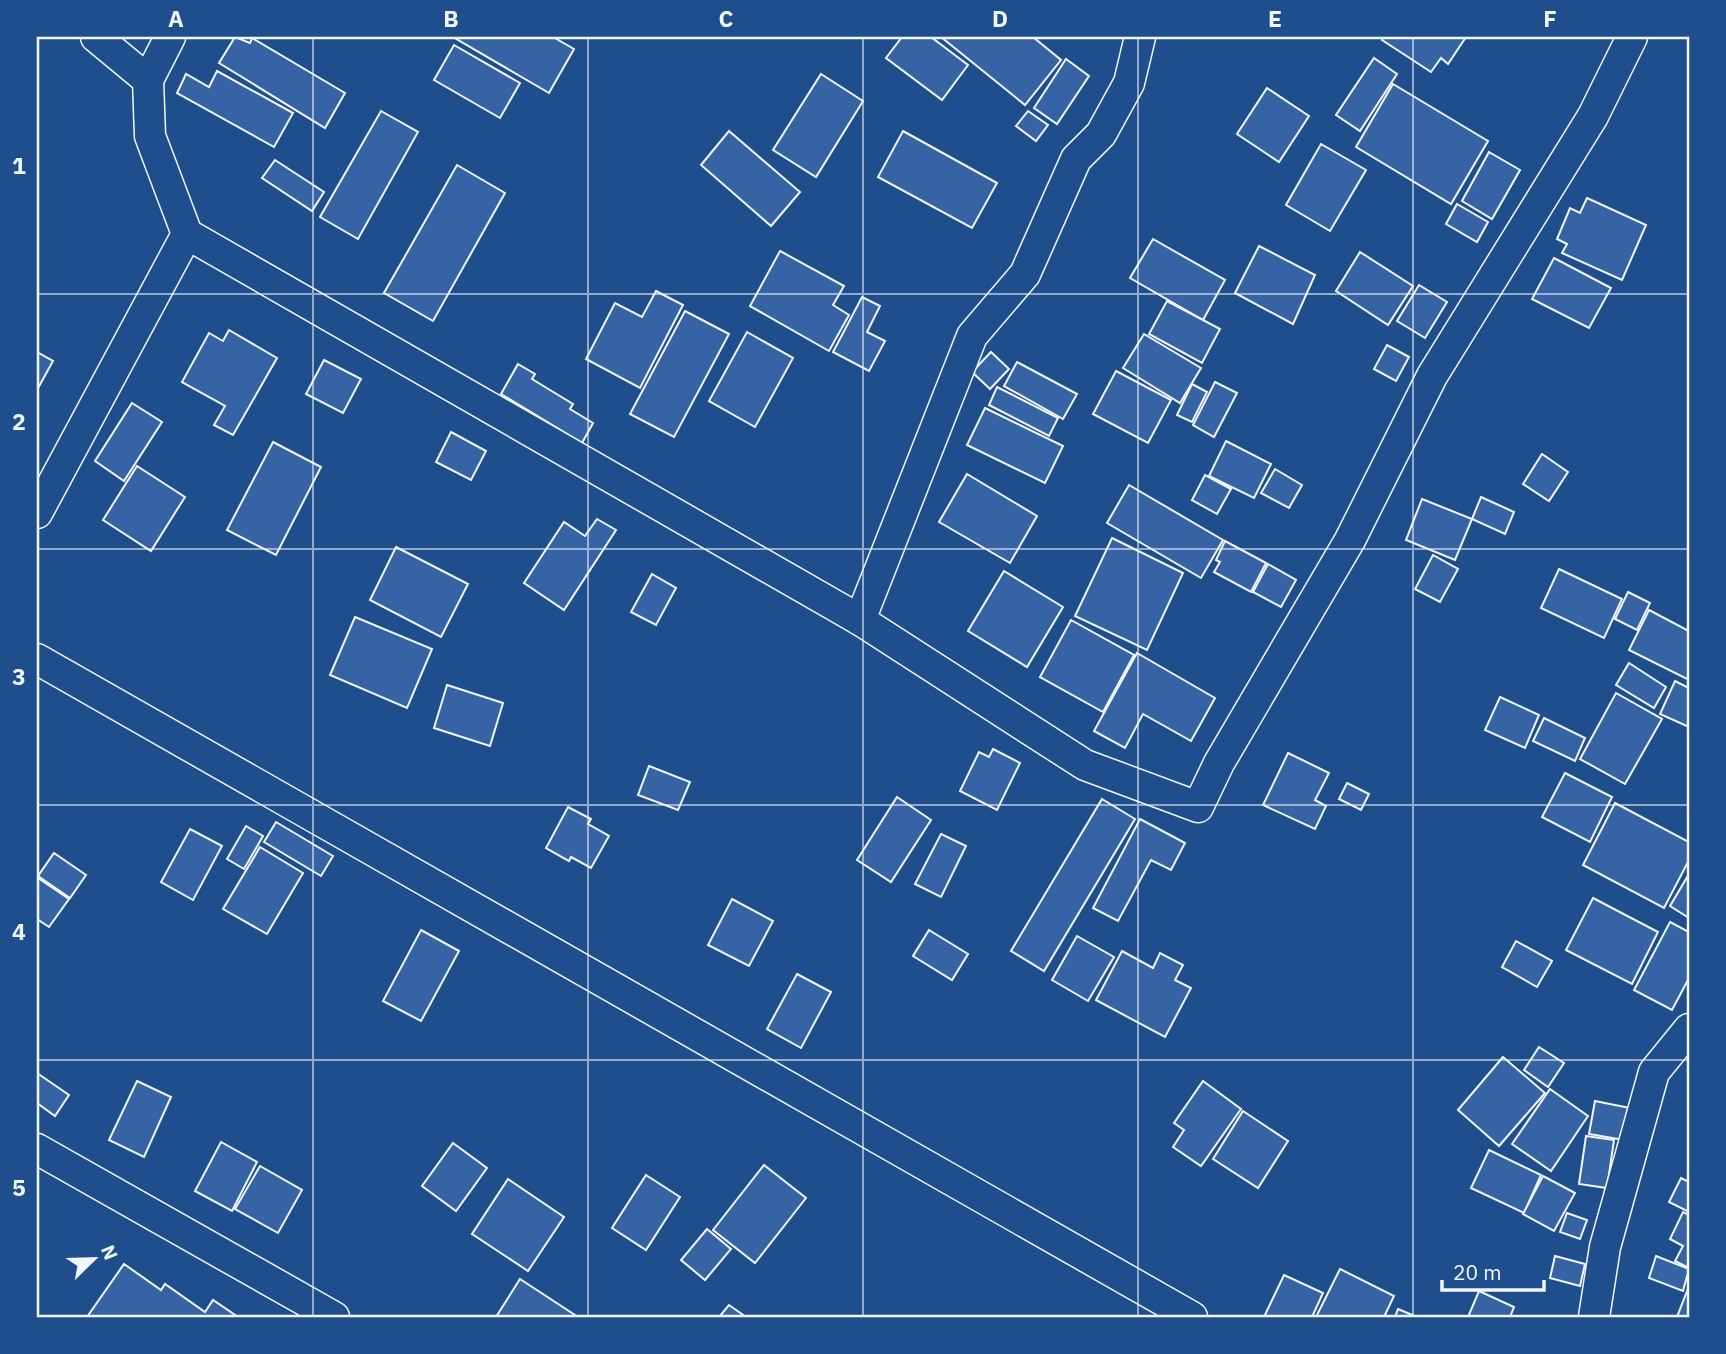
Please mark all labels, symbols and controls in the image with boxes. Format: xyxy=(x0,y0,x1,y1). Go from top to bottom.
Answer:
text: A xyxy=(168,3,184,33)
text: B xyxy=(443,3,459,33)
text: C xyxy=(719,3,734,33)
text: D xyxy=(992,3,1008,33)
text: E xyxy=(1268,3,1282,33)
text: F xyxy=(1543,3,1557,33)
text: 1 xyxy=(12,150,26,180)
text: 2 xyxy=(12,406,26,436)
text: 3 xyxy=(12,661,26,691)
text: 4 xyxy=(12,916,26,946)
text: 5 xyxy=(12,1172,26,1202)
north arrow xyxy=(60,1224,130,1294)
text: N xyxy=(96,1241,123,1263)
scale bar xyxy=(1442,1249,1544,1293)
text: 20 m xyxy=(1453,1258,1502,1286)

